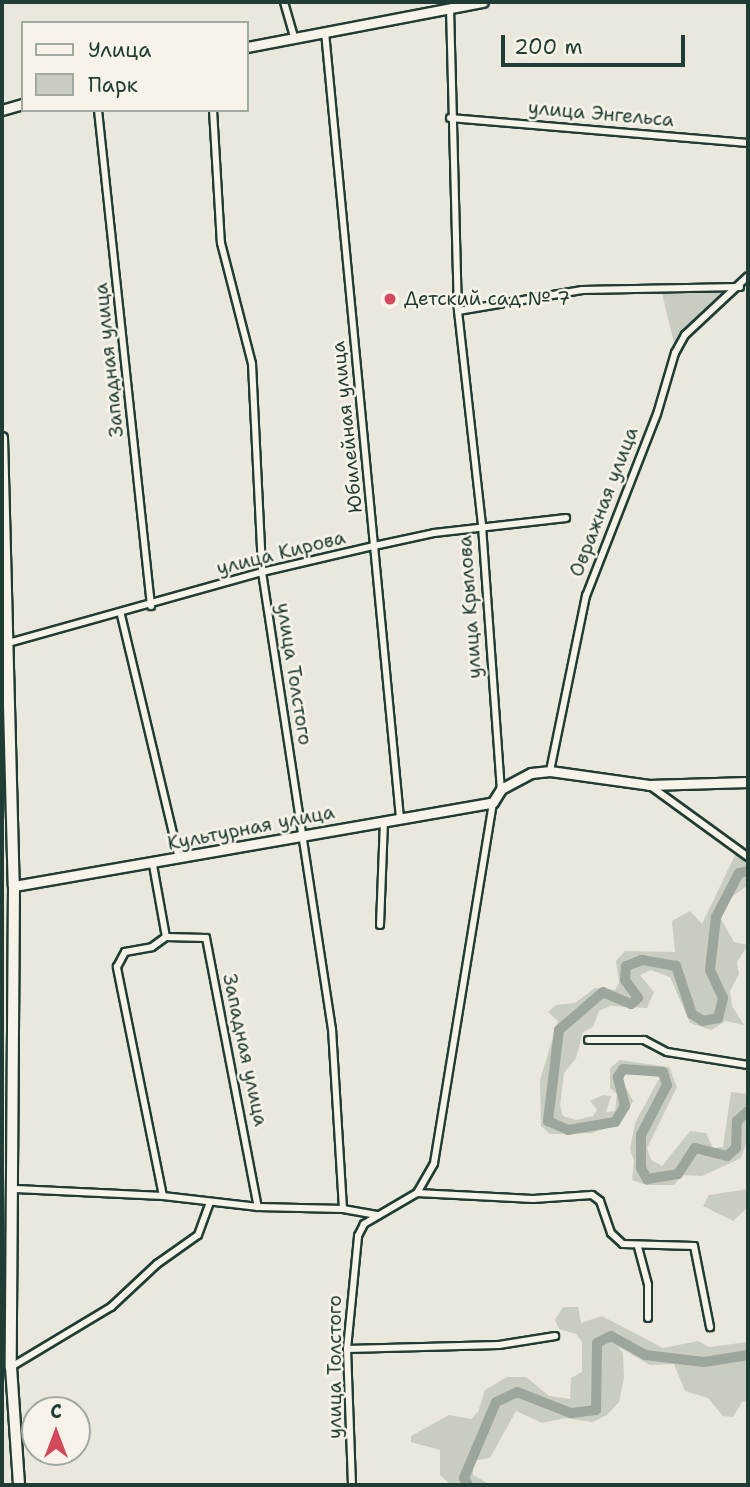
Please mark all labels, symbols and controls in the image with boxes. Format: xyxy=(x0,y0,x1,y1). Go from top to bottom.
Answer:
legend xyxy=(21,21,248,112)
scale bar xyxy=(505,21,689,65)
text: 200 m xyxy=(514,33,583,61)
text: Улица xyxy=(88,36,151,64)
text: Парк xyxy=(88,71,138,99)
street label: улица Энгельса xyxy=(527,96,675,132)
street label: Западная улица xyxy=(90,282,128,438)
place label: Детский сад № 7 xyxy=(404,288,570,310)
marker: Детский сад № 7 xyxy=(382,291,398,307)
street label: Юбилейная улица xyxy=(327,340,367,514)
street label: Овражная улица xyxy=(565,424,643,580)
street label: улица Кирова xyxy=(214,526,348,580)
street label: улица Крылова xyxy=(454,535,486,679)
street label: улица Толстого xyxy=(271,601,317,747)
street label: Культурная улица xyxy=(166,801,336,855)
street label: Западная улица xyxy=(218,972,272,1128)
street label: улица Толстого xyxy=(324,1295,346,1439)
north arrow xyxy=(21,1396,91,1466)
text: С xyxy=(50,1399,62,1424)

